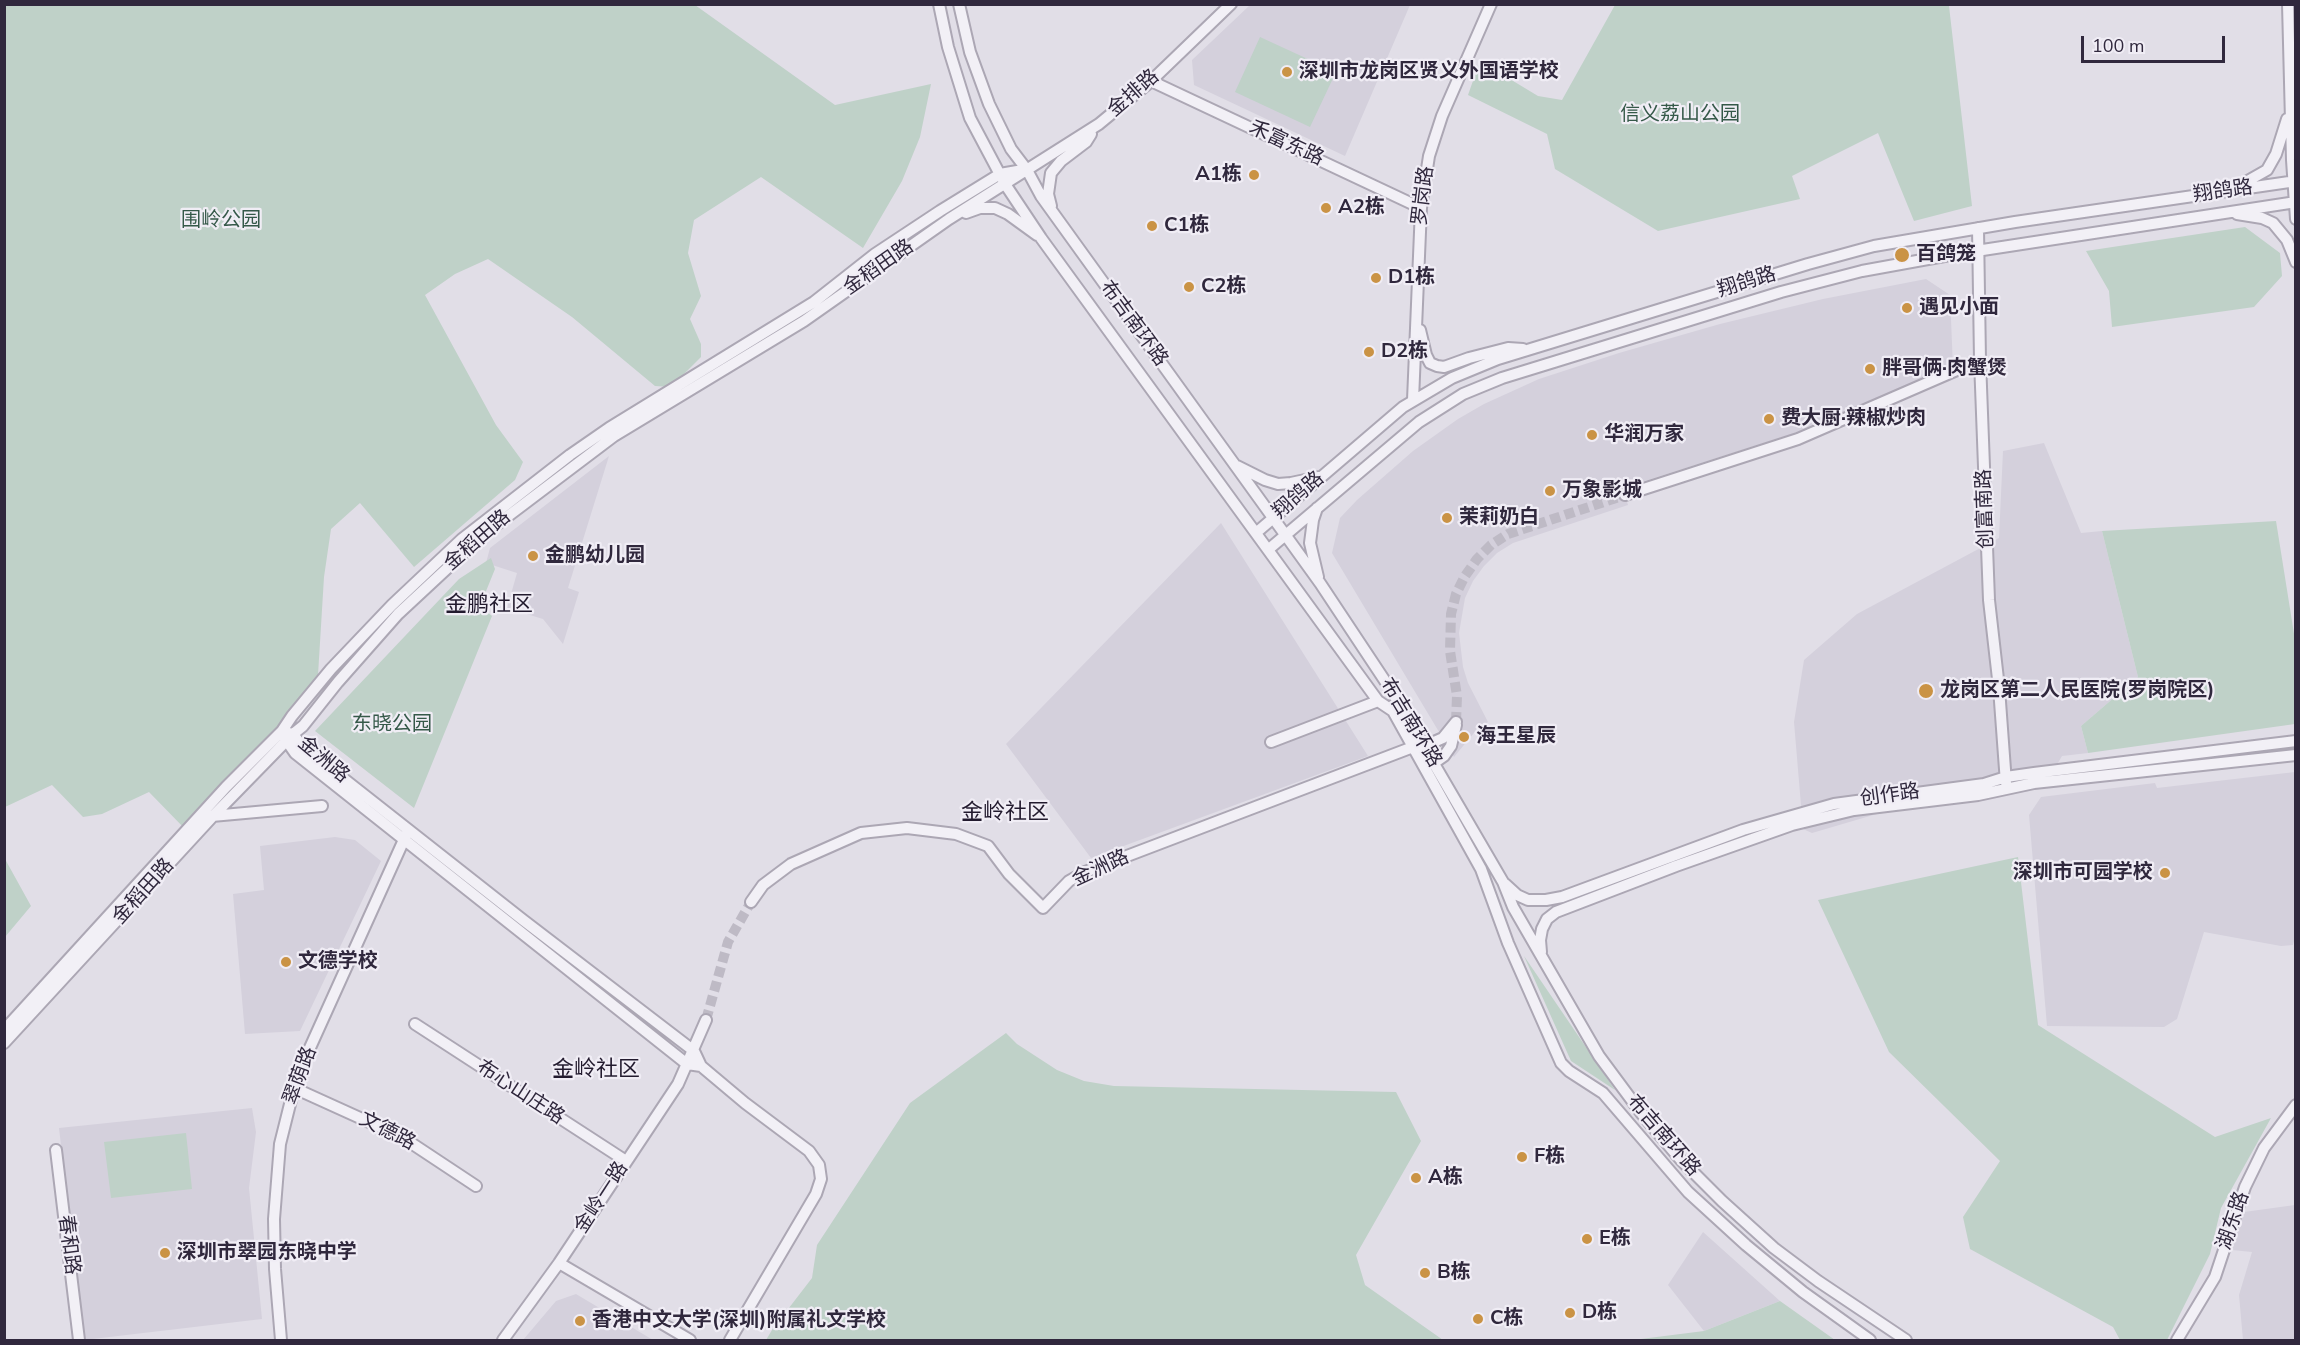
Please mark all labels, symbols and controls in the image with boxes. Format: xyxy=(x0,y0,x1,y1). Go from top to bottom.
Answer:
scale bar xyxy=(2084,24,2228,62)
text: 100 m xyxy=(2092,34,2144,58)
place label: 深圳市龙岗区贤义外国语学校 xyxy=(1299,60,1559,84)
street label: 金排路 xyxy=(1103,65,1165,123)
marker: 深圳市龙岗区贤义外国语学校 xyxy=(1280,65,1294,79)
park label: 信义荔山公园 xyxy=(1620,103,1740,127)
street label: 禾富东路 xyxy=(1245,116,1327,172)
place label: A1栋 xyxy=(1195,163,1242,187)
street label: 罗岗路 xyxy=(1408,165,1440,227)
marker: A1栋 xyxy=(1247,168,1261,182)
street label: 翔鸽路 xyxy=(2192,176,2254,208)
place label: A2栋 xyxy=(1338,196,1385,220)
marker: A2栋 xyxy=(1319,201,1333,215)
park label: 围岭公园 xyxy=(181,209,261,233)
place label: C1栋 xyxy=(1164,214,1210,238)
marker: C1栋 xyxy=(1145,219,1159,233)
street label: 金稻田路 xyxy=(839,235,919,301)
place label: 百鸽笼 xyxy=(1916,243,1976,267)
marker: 百鸽笼 xyxy=(1893,246,1911,264)
street label: 翔鸽路 xyxy=(1715,263,1779,303)
place label: D1栋 xyxy=(1388,266,1435,290)
marker: D1栋 xyxy=(1369,271,1383,285)
place label: C2栋 xyxy=(1201,275,1247,299)
street label: 布吉南环路 xyxy=(1094,276,1172,372)
marker: C2栋 xyxy=(1182,280,1196,294)
place label: 遇见小面 xyxy=(1919,296,1999,320)
marker: 遇见小面 xyxy=(1900,301,1914,315)
place label: D2栋 xyxy=(1381,340,1428,364)
marker: D2栋 xyxy=(1362,345,1376,359)
place label: 胖哥俩·肉蟹煲 xyxy=(1882,357,2007,381)
marker: 胖哥俩·肉蟹煲 xyxy=(1863,362,1877,376)
place label: 费大厨·辣椒炒肉 xyxy=(1781,407,1926,431)
marker: 费大厨·辣椒炒肉 xyxy=(1762,412,1776,426)
place label: 华润万家 xyxy=(1604,423,1684,447)
marker: 华润万家 xyxy=(1585,428,1599,442)
street label: 翔鸽路 xyxy=(1268,467,1330,525)
street label: 创富南路 xyxy=(1973,469,1999,549)
place label: 万象影城 xyxy=(1562,479,1642,503)
marker: 万象影城 xyxy=(1543,484,1557,498)
street label: 金稻田路 xyxy=(440,506,516,576)
place label: 茉莉奶白 xyxy=(1459,506,1539,530)
marker: 茉莉奶白 xyxy=(1440,511,1454,525)
place label: 金鹏幼儿园 xyxy=(545,544,645,568)
marker: 金鹏幼儿园 xyxy=(526,549,540,563)
district label: 金鹏社区 xyxy=(445,593,533,619)
street label: 布吉南环路 xyxy=(1374,674,1446,772)
place label: 龙岗区第二人民医院(罗岗院区) xyxy=(1940,679,2214,703)
marker: 龙岗区第二人民医院(罗岗院区) xyxy=(1917,682,1935,700)
park label: 东晓公园 xyxy=(352,713,432,737)
place label: 海王星辰 xyxy=(1476,725,1556,749)
marker: 海王星辰 xyxy=(1457,730,1471,744)
street label: 金洲路 xyxy=(292,732,354,788)
street label: 创作路 xyxy=(1859,780,1921,812)
district label: 金岭社区 xyxy=(961,801,1049,827)
street label: 金洲路 xyxy=(1069,845,1133,893)
street label: 金稻田路 xyxy=(108,854,180,930)
place label: 深圳市可园学校 xyxy=(2013,861,2153,885)
marker: 深圳市可园学校 xyxy=(2158,866,2172,880)
place label: 文德学校 xyxy=(298,950,378,974)
marker: 文德学校 xyxy=(279,955,293,969)
street label: 翠荫路 xyxy=(279,1044,323,1108)
street label: 布心山庄路 xyxy=(472,1056,568,1130)
district label: 金岭社区 xyxy=(552,1058,640,1084)
street label: 布吉南环路 xyxy=(1621,1090,1705,1182)
street label: 文德路 xyxy=(355,1108,419,1156)
place label: F栋 xyxy=(1534,1145,1565,1169)
marker: F栋 xyxy=(1515,1150,1529,1164)
street label: 金岭一路 xyxy=(570,1158,634,1238)
place label: A栋 xyxy=(1428,1166,1463,1190)
marker: A栋 xyxy=(1409,1171,1423,1185)
street label: 湖东路 xyxy=(2213,1189,2255,1253)
street label: 春和路 xyxy=(52,1214,84,1276)
place label: E栋 xyxy=(1599,1227,1631,1251)
marker: E栋 xyxy=(1580,1232,1594,1246)
place label: 深圳市翠园东晓中学 xyxy=(177,1241,357,1265)
marker: 深圳市翠园东晓中学 xyxy=(158,1246,172,1260)
place label: B栋 xyxy=(1437,1261,1471,1285)
marker: B栋 xyxy=(1418,1266,1432,1280)
place label: D栋 xyxy=(1582,1301,1617,1325)
marker: D栋 xyxy=(1563,1306,1577,1320)
place label: C栋 xyxy=(1490,1307,1524,1331)
place label: 香港中文大学(深圳)附属礼文学校 xyxy=(592,1309,886,1333)
marker: C栋 xyxy=(1471,1312,1485,1326)
marker: 香港中文大学(深圳)附属礼文学校 xyxy=(573,1314,587,1328)

